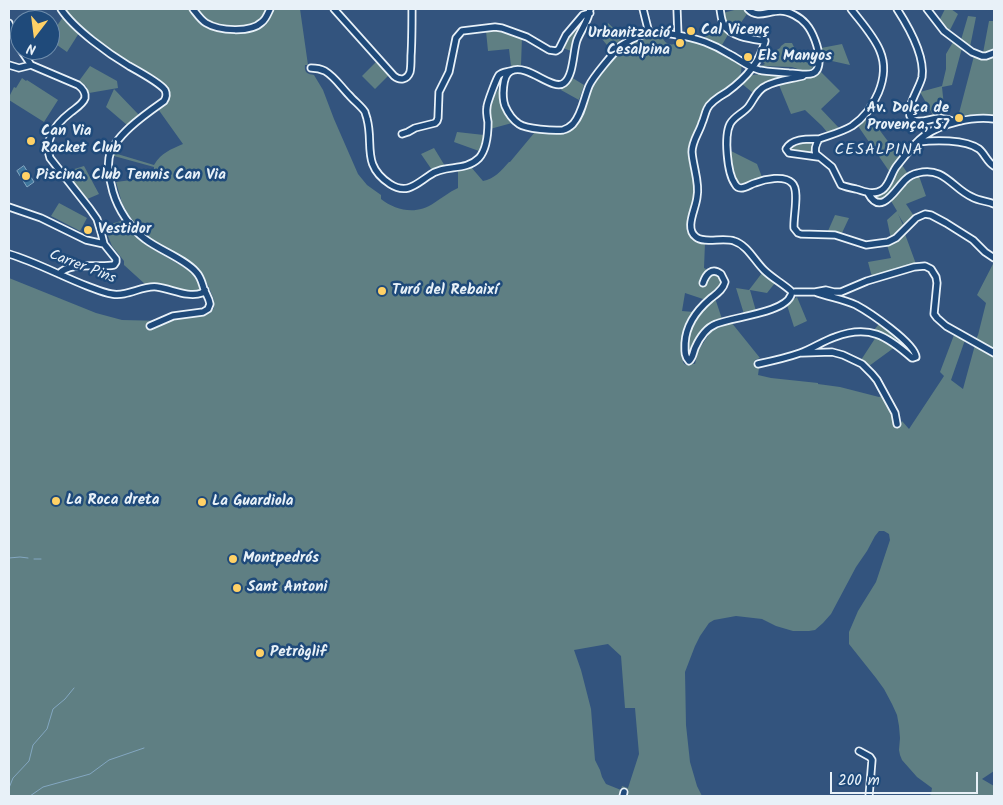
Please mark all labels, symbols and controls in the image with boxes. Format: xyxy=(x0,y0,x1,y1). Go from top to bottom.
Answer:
north arrow xyxy=(10,10,60,60)
place label: Cal Vicenç xyxy=(701,22,770,40)
place label: Urbanització Cesalpina xyxy=(588,25,670,60)
marker: Cal Vicenç xyxy=(685,25,697,37)
text: N xyxy=(24,37,38,60)
marker: Urbanització Cesalpina xyxy=(674,37,686,49)
place label: Els Manyos xyxy=(758,48,832,66)
marker: Els Manyos xyxy=(742,51,754,63)
place label: Av. Dolça de Provença, 57 xyxy=(867,100,949,135)
marker: Av. Dolça de Provença, 57 xyxy=(953,112,965,124)
place label: Can Via Racket Club xyxy=(41,123,121,158)
marker: Can Via Racket Club xyxy=(25,135,37,147)
district label: CESALPINA xyxy=(833,141,925,161)
place label: Piscina. Club Tennis Can Via xyxy=(36,167,226,185)
marker: Piscina. Club Tennis Can Via xyxy=(20,170,32,182)
place label: Vestidor xyxy=(98,221,151,239)
marker: Vestidor xyxy=(82,224,94,236)
street label: Carrer Pins xyxy=(46,247,118,289)
place label: Turó del Rebaixí xyxy=(392,282,498,300)
marker: Turó del Rebaixí xyxy=(376,285,388,297)
place label: La Roca dreta xyxy=(66,492,159,510)
place label: La Guardiola xyxy=(212,493,293,511)
marker: La Roca dreta xyxy=(50,495,62,507)
marker: La Guardiola xyxy=(196,496,208,508)
place label: Montpedrós xyxy=(243,550,319,568)
marker: Montpedrós xyxy=(227,553,239,565)
place label: Sant Antoni xyxy=(247,579,327,597)
marker: Sant Antoni xyxy=(231,582,243,594)
place label: Petròglif xyxy=(270,644,326,662)
marker: Petròglif xyxy=(254,647,266,659)
scale bar xyxy=(833,762,980,794)
text: 200 m xyxy=(838,769,880,793)

